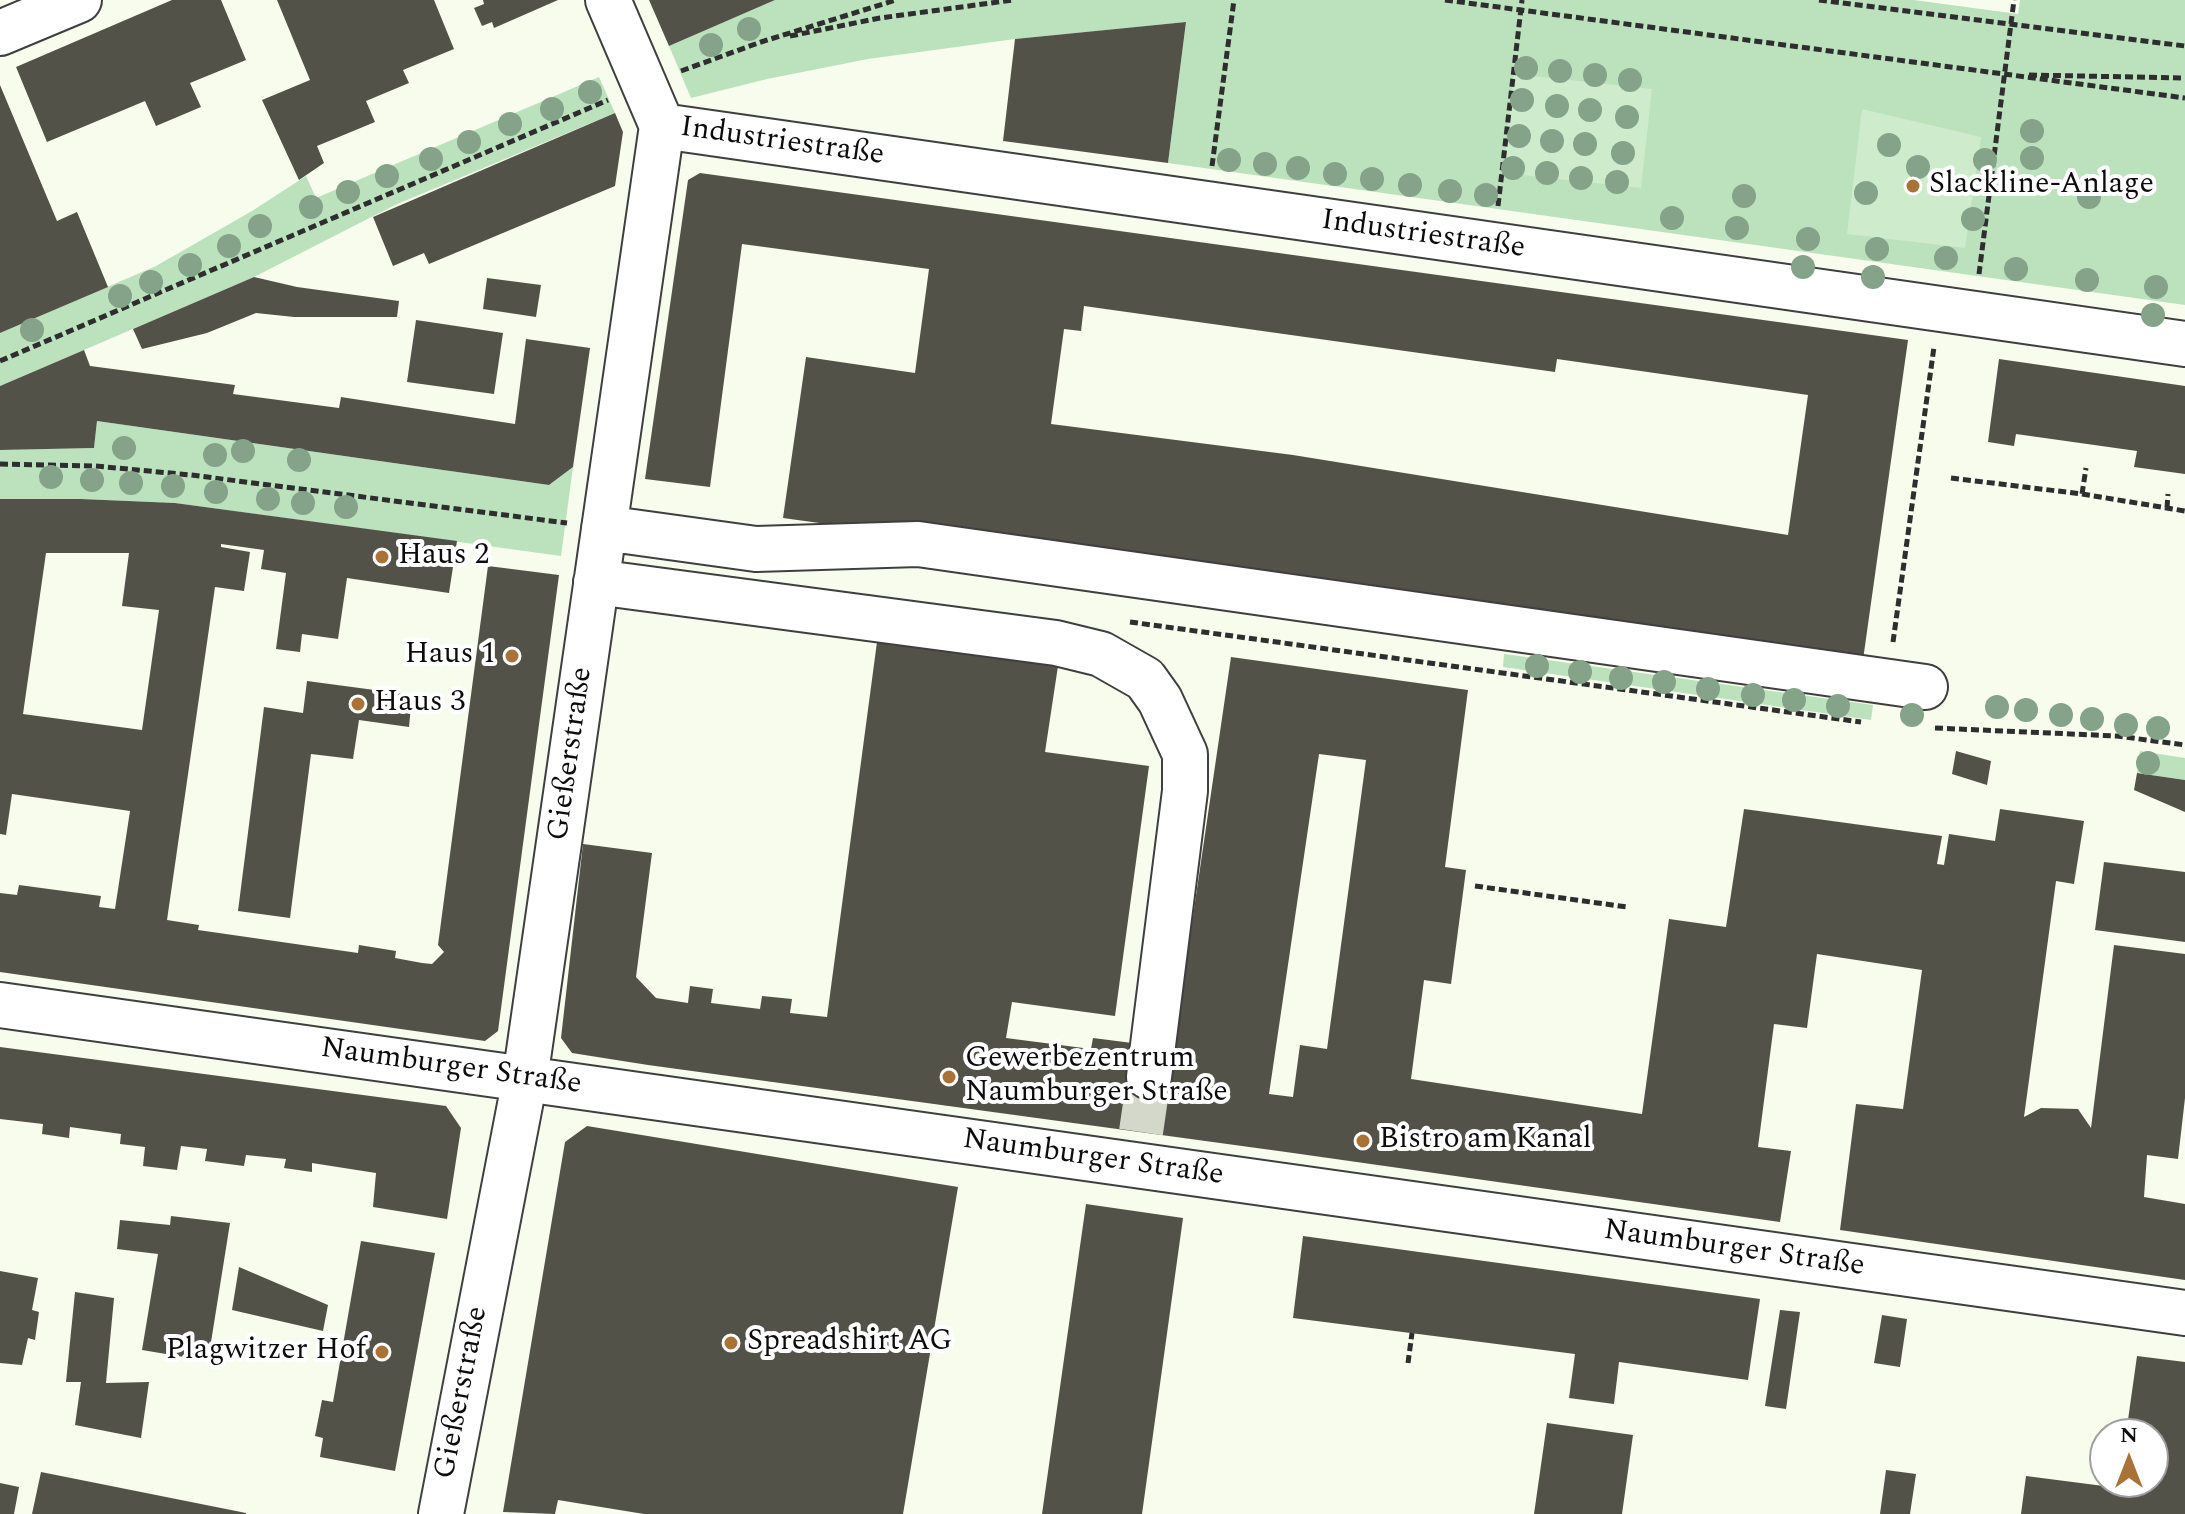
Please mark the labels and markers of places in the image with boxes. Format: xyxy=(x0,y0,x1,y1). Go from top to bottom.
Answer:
place label: Slackline-Anlage xyxy=(1929,168,2154,204)
marker: Slackline-Anlage xyxy=(1904,177,1922,195)
place label: Haus 2 xyxy=(398,539,489,575)
marker: Haus 2 xyxy=(373,548,391,566)
place label: Haus 1 xyxy=(405,638,496,674)
marker: Haus 1 xyxy=(503,647,521,665)
place label: Haus 3 xyxy=(374,686,465,722)
marker: Haus 3 xyxy=(349,695,367,713)
place label: Gewerbezentrum Naumburger Straße xyxy=(965,1042,1228,1112)
marker: Gewerbezentrum Naumburger Straße xyxy=(940,1068,958,1086)
place label: Bistro am Kanal xyxy=(1379,1123,1592,1159)
marker: Bistro am Kanal xyxy=(1354,1132,1372,1150)
place label: Spreadshirt AG xyxy=(747,1325,952,1361)
place label: Plagwitzer Hof xyxy=(166,1334,366,1370)
marker: Spreadshirt AG xyxy=(722,1334,740,1352)
marker: Plagwitzer Hof xyxy=(373,1343,391,1361)

